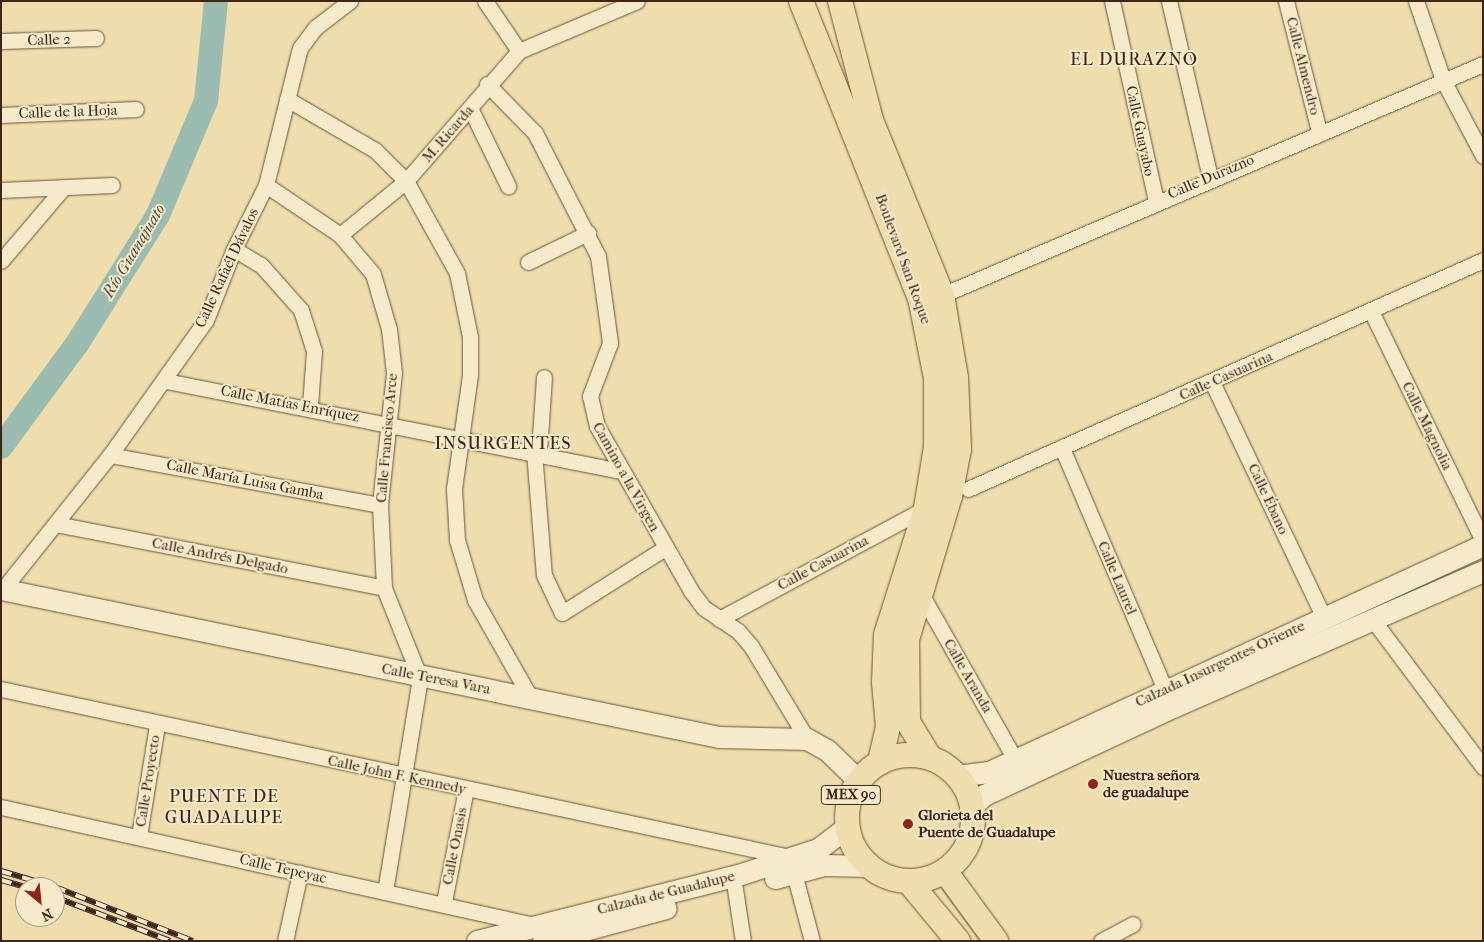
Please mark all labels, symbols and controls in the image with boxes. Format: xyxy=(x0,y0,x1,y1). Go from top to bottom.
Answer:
street label: Calle Almendro xyxy=(1282,15,1324,117)
street label: Calle 2 xyxy=(27,30,71,50)
district label: EL DURAZNO xyxy=(1069,49,1199,71)
street label: Calle Guayabo xyxy=(1122,84,1158,178)
street label: Calle de la Hoja xyxy=(18,101,118,123)
street label: M. Ricarda xyxy=(418,102,478,166)
street label: Calle Durazno xyxy=(1165,151,1257,203)
street label: Boulevard San Roque xyxy=(871,191,935,327)
water label: Río Guanajuato xyxy=(99,201,169,301)
street label: Calle Rafaél Dávalos xyxy=(191,205,263,331)
street label: Calle Casuarina xyxy=(1177,347,1275,405)
street label: Calle Francisco Arce xyxy=(372,372,402,504)
street label: Calle Magnolia xyxy=(1398,379,1456,473)
street label: Calle Matías Enríquez xyxy=(219,382,361,426)
street label: Camino a la Virgen xyxy=(588,419,664,535)
district label: INSURGENTES xyxy=(433,433,573,455)
street label: Calle María Luisa Gamba xyxy=(165,456,325,504)
street label: Calle Ébano xyxy=(1244,461,1292,537)
street label: Calle Casuarina xyxy=(774,532,872,594)
street label: Calle Andrés Delgado xyxy=(150,534,290,578)
street label: Calle Laurel xyxy=(1093,539,1141,617)
street label: Calzada Insurgentes Oriente xyxy=(1132,617,1308,711)
street label: Calle Aranda xyxy=(940,636,996,716)
street label: Calle Teresa Vara xyxy=(380,660,492,698)
street label: Calle Proyecto xyxy=(132,734,164,828)
street label: Calle John F. Kennedy xyxy=(326,752,468,798)
place label: Nuestra señora de guadalupe xyxy=(1103,766,1200,801)
marker: Nuestra señora de guadalupe xyxy=(1087,778,1099,790)
road number: MEX 90 xyxy=(820,784,882,806)
district label: PUENTE DE GUADALUPE xyxy=(164,787,284,830)
street label: Calle Onasis xyxy=(439,806,471,886)
place label: Glorieta del Puente de Guadalupe xyxy=(918,806,1056,841)
marker: Glorieta del Puente de Guadalupe xyxy=(902,818,914,830)
street label: Calle Tepeyac xyxy=(238,850,328,888)
street label: Calzada de Guadalupe xyxy=(595,867,737,919)
north arrow xyxy=(15,877,65,927)
text: N xyxy=(38,905,55,925)

